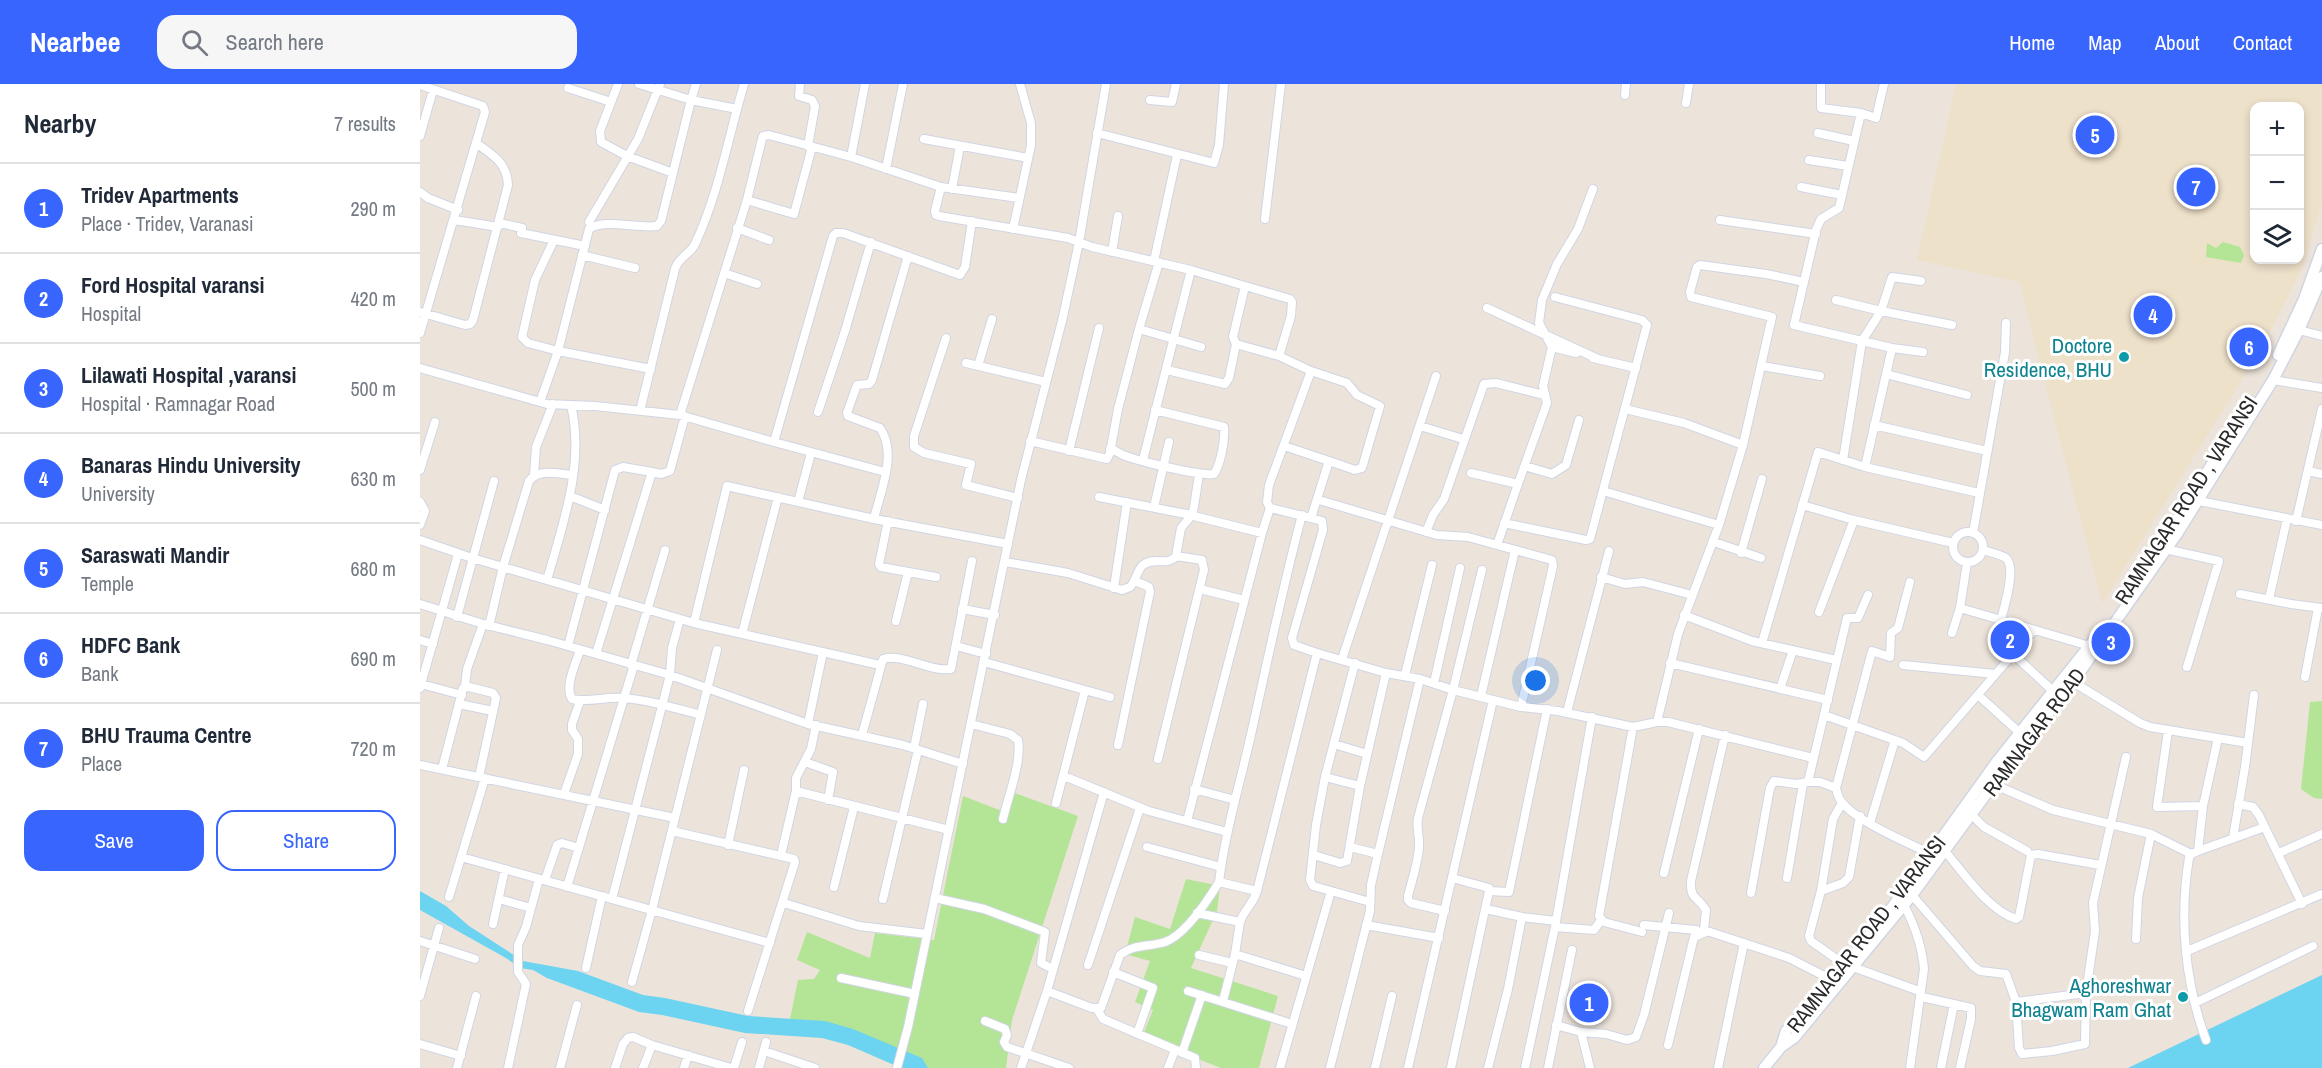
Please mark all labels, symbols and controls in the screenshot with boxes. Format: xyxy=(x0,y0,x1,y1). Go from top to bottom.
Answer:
search box xyxy=(157,15,577,69)
text: Nearbee xyxy=(30,23,121,61)
icon: search xyxy=(178,26,211,59)
text: Search here xyxy=(226,27,324,57)
text: Home xyxy=(2009,28,2055,57)
text: Map xyxy=(2088,28,2122,57)
text: About xyxy=(2155,28,2200,57)
text: Contact xyxy=(2233,28,2292,57)
map controls xyxy=(2250,102,2304,264)
button: + xyxy=(2250,102,2304,156)
text: Nearby xyxy=(24,106,96,141)
text: 7 results xyxy=(334,110,396,137)
pin: 5 xyxy=(2076,112,2114,158)
button: − xyxy=(2250,156,2304,210)
pin: 7 xyxy=(2176,164,2216,210)
text: Tridev Apartments xyxy=(81,180,239,210)
text: 1 xyxy=(39,195,48,222)
text: 290 m xyxy=(350,195,396,222)
text: Place · Tridev, Varanasi xyxy=(81,210,254,237)
button: layers xyxy=(2250,210,2304,264)
text: Ford Hospital varansi xyxy=(81,270,265,300)
text: 2 xyxy=(39,285,48,312)
text: 420 m xyxy=(350,285,396,312)
pin: 4 xyxy=(2134,292,2172,338)
text: Hospital xyxy=(81,300,141,327)
pin: 6 xyxy=(2230,324,2268,370)
place label: Doctore Residence, BHU xyxy=(1984,331,2112,384)
marker: Doctore Residence, BHU xyxy=(2117,350,2131,364)
text: Lilawati Hospital ,varansi xyxy=(81,360,297,390)
text: 3 xyxy=(39,375,48,402)
text: 500 m xyxy=(350,375,396,402)
text: Hospital · Ramnagar Road xyxy=(81,390,275,417)
street label: RAMNAGAR ROAD , VARANSI xyxy=(2108,390,2264,610)
text: Banaras Hindu University xyxy=(81,450,301,480)
text: 4 xyxy=(39,465,48,492)
text: 630 m xyxy=(350,465,396,492)
text: University xyxy=(81,480,155,507)
text: Saraswati Mandir xyxy=(81,540,229,570)
text: 5 xyxy=(39,555,48,582)
text: 680 m xyxy=(350,555,396,582)
text: Temple xyxy=(81,570,134,597)
pin: 2 xyxy=(1990,618,2030,662)
pin: 3 xyxy=(2092,620,2130,664)
text: HDFC Bank xyxy=(81,630,180,660)
text: 6 xyxy=(39,645,48,672)
text: 690 m xyxy=(350,645,396,672)
text: Bank xyxy=(81,660,118,687)
street label: RAMNAGAR ROAD xyxy=(1976,662,2092,802)
your location xyxy=(1521,666,1550,695)
text: BHU Trauma Centre xyxy=(81,720,251,750)
text: 7 xyxy=(39,735,48,762)
text: 720 m xyxy=(350,735,396,762)
text: Place xyxy=(81,750,122,777)
button: Save xyxy=(24,810,204,871)
button: Share xyxy=(216,810,396,871)
street label: RAMNAGAR ROAD , VARANSI xyxy=(1780,829,1952,1039)
place label: Aghoreshwar Bhagwam Ram Ghat xyxy=(2011,971,2171,1024)
pin: 1 xyxy=(1570,980,1608,1026)
marker: Aghoreshwar Bhagwam Ram Ghat xyxy=(2176,990,2190,1004)

